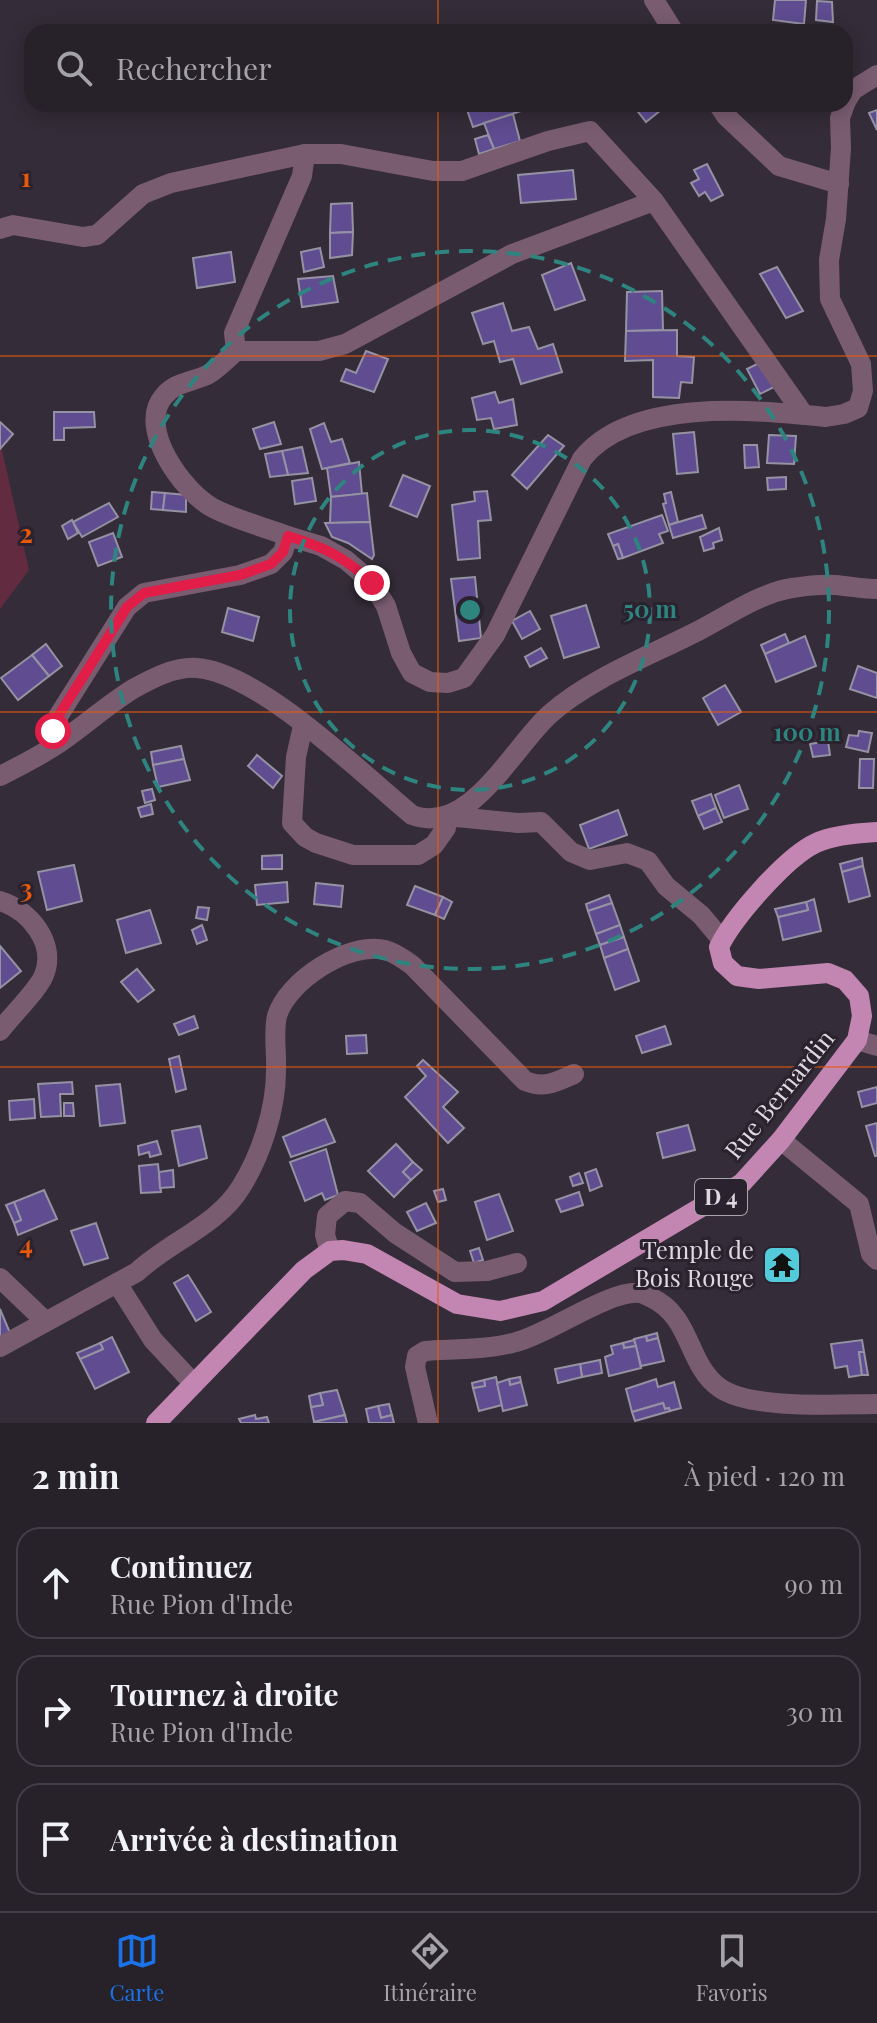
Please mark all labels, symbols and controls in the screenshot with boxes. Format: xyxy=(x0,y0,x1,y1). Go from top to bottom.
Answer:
search box xyxy=(24,24,853,112)
icon: search xyxy=(52,46,96,90)
text: Rechercher xyxy=(116,48,272,88)
text: 1 xyxy=(21,159,31,194)
text: 2 xyxy=(19,515,33,550)
route end xyxy=(354,565,390,601)
text: 50 m xyxy=(623,592,677,624)
centre of rings xyxy=(456,596,484,624)
route start xyxy=(35,713,71,749)
text: 100 m xyxy=(773,715,841,747)
text: 3 xyxy=(20,870,32,905)
street label: Rue Bernardin xyxy=(717,1023,840,1165)
road number: D 4 xyxy=(695,1179,747,1215)
text: 4 xyxy=(19,1226,33,1261)
place label: Temple de Bois Rouge xyxy=(635,1233,754,1293)
temple icon: Temple de Bois Rouge xyxy=(761,1244,803,1286)
text: 2 min xyxy=(32,1452,120,1498)
text: À pied · 120 m xyxy=(684,1458,845,1493)
text: Continuez xyxy=(110,1546,252,1586)
icon: ahead xyxy=(34,1561,78,1605)
text: 90 m xyxy=(785,1566,843,1601)
text: Rue Pion d'Inde xyxy=(110,1586,293,1621)
text: Tournez à droite xyxy=(110,1674,339,1714)
icon: right xyxy=(34,1689,78,1733)
text: 30 m xyxy=(786,1694,843,1729)
text: Rue Pion d'Inde xyxy=(110,1714,293,1749)
icon: arrive xyxy=(34,1817,78,1861)
text: Arrivée à destination xyxy=(110,1819,398,1859)
tab: Carte xyxy=(109,1929,164,2007)
tab: Itinéraire xyxy=(383,1929,477,2007)
tab: Favoris xyxy=(696,1929,768,2007)

